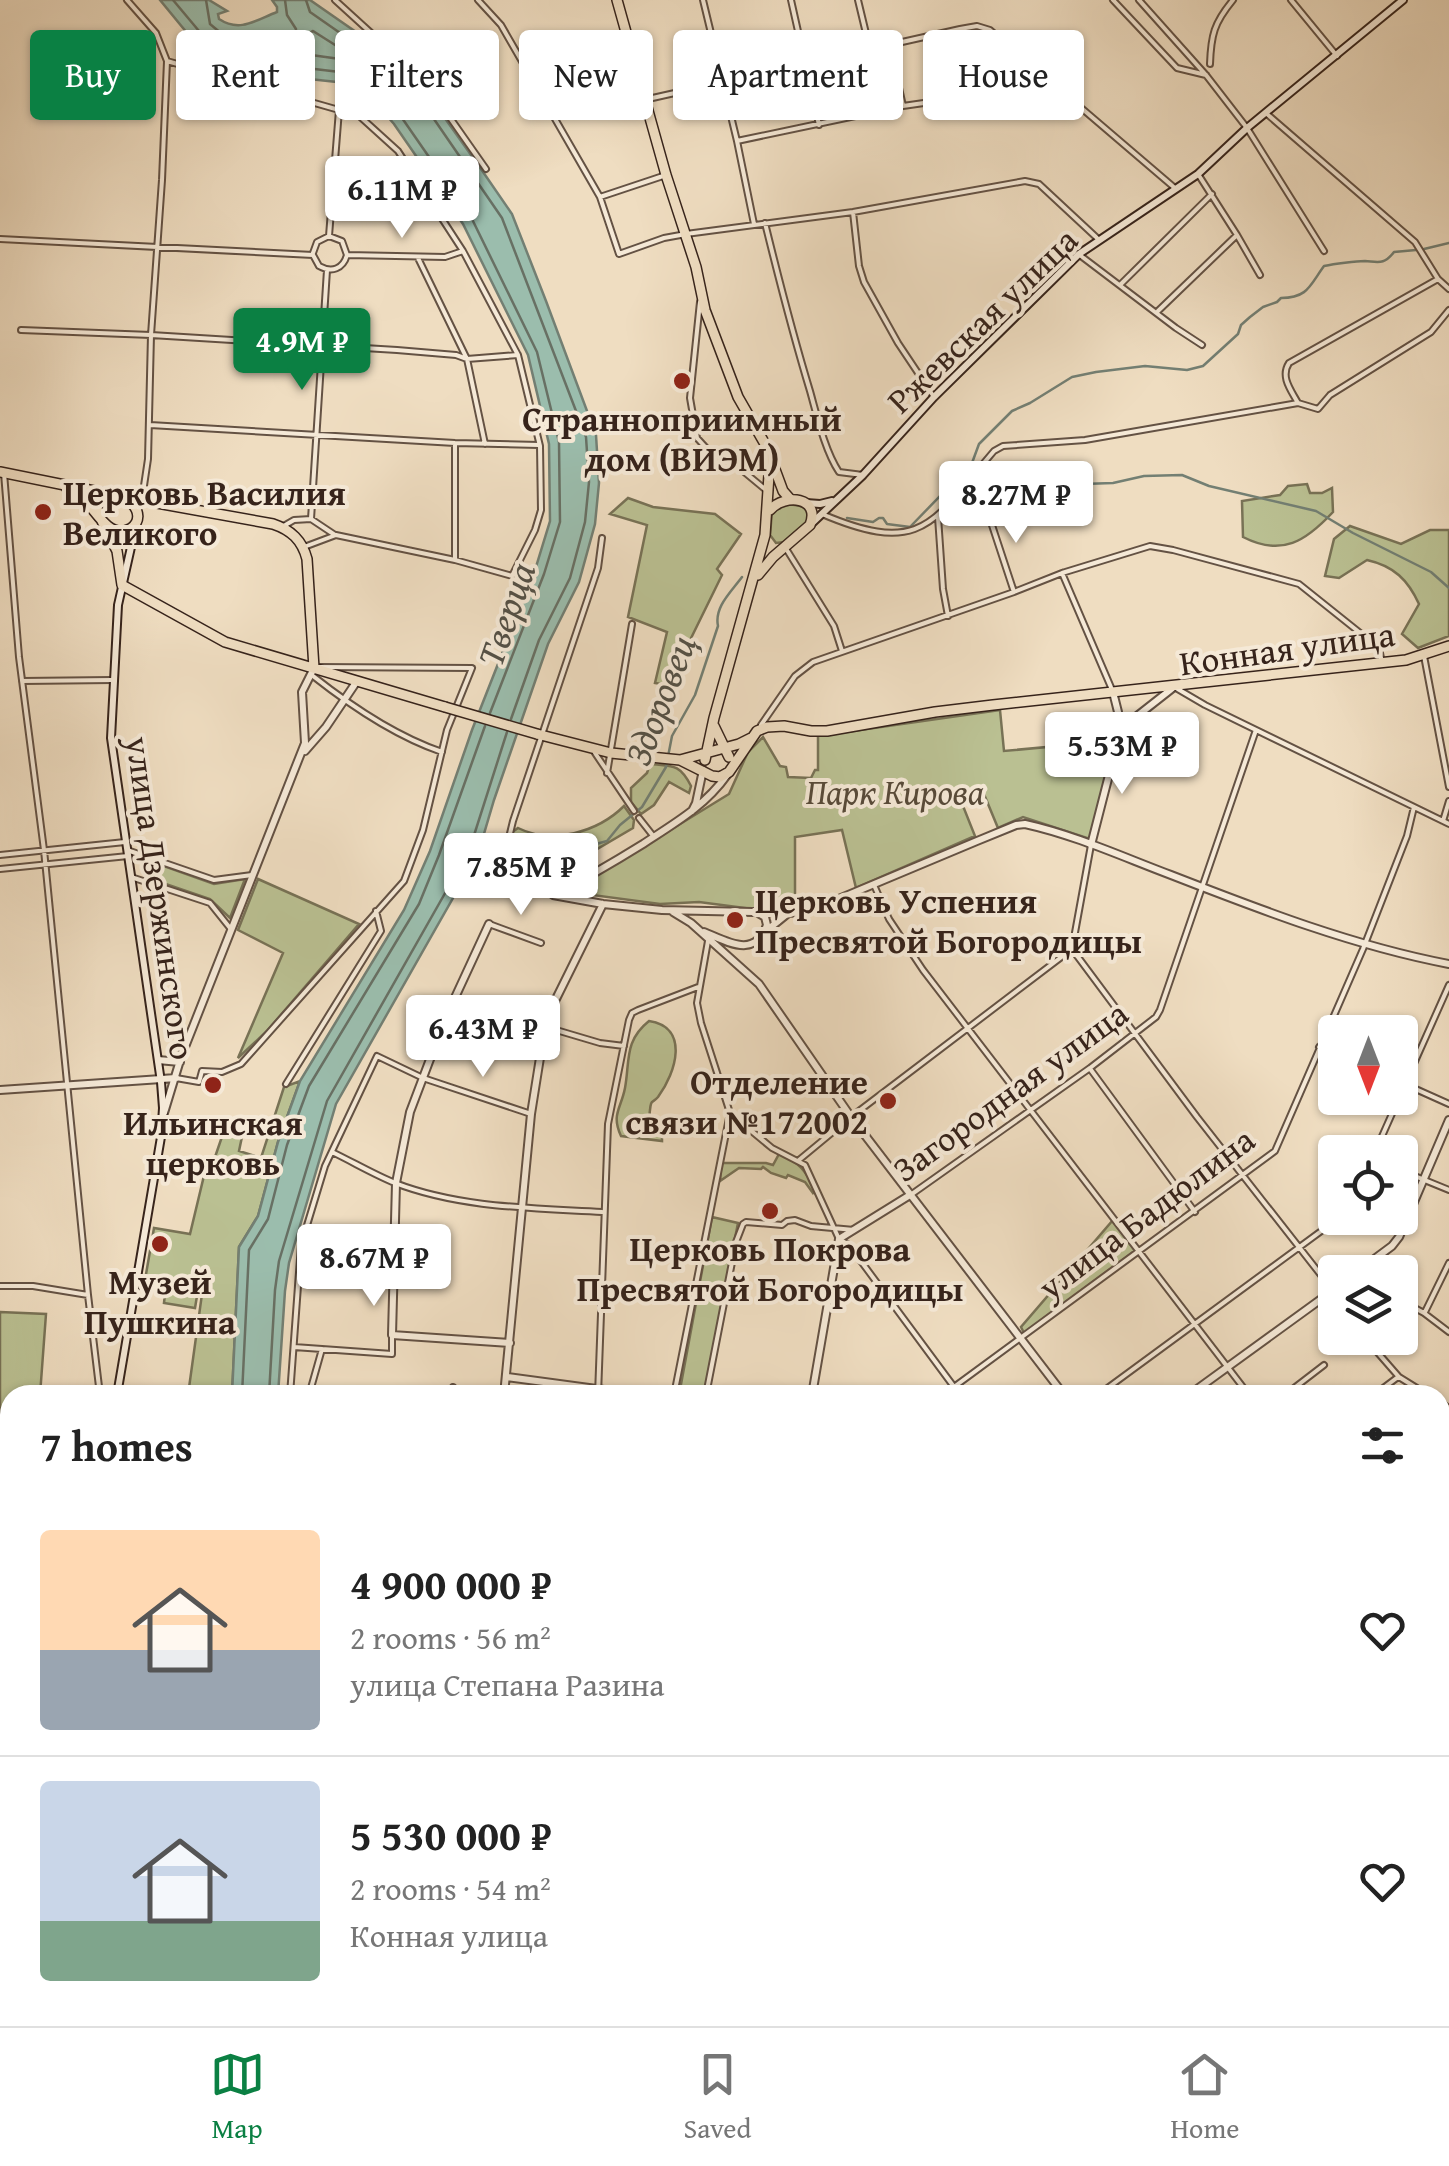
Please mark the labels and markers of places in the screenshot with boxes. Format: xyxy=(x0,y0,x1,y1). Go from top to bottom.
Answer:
pin: 6.11M ₽ xyxy=(310,156,494,241)
pin: 4.9M ₽ xyxy=(221,308,383,393)
marker: Странноприимный дом (ВИЭМ) xyxy=(671,370,693,392)
place label: Странноприимный дом (ВИЭМ) xyxy=(522,393,842,484)
pin: 8.27M ₽ xyxy=(924,461,1108,546)
place label: Церковь Василия Великого xyxy=(63,467,346,558)
marker: Церковь Василия Великого xyxy=(32,501,54,523)
pin: 5.53M ₽ xyxy=(1030,712,1214,797)
pin: 7.85M ₽ xyxy=(429,833,613,918)
place label: Церковь Успения Пресвятой Богородицы xyxy=(755,875,1142,966)
marker: Церковь Успения Пресвятой Богородицы xyxy=(724,909,746,931)
pin: 6.43M ₽ xyxy=(391,995,575,1080)
place label: Отделение связи №172002 xyxy=(625,1056,868,1147)
marker: Ильинская церковь xyxy=(202,1074,224,1096)
marker: Отделение связи №172002 xyxy=(877,1090,899,1112)
place label: Ильинская церковь xyxy=(123,1097,303,1188)
marker: Церковь Покрова Пресвятой Богородицы xyxy=(759,1200,781,1222)
place label: Церковь Покрова Пресвятой Богородицы xyxy=(577,1223,963,1314)
pin: 8.67M ₽ xyxy=(282,1224,466,1309)
marker: Музей Пушкина xyxy=(149,1233,171,1255)
place label: Музей Пушкина xyxy=(84,1256,236,1347)

